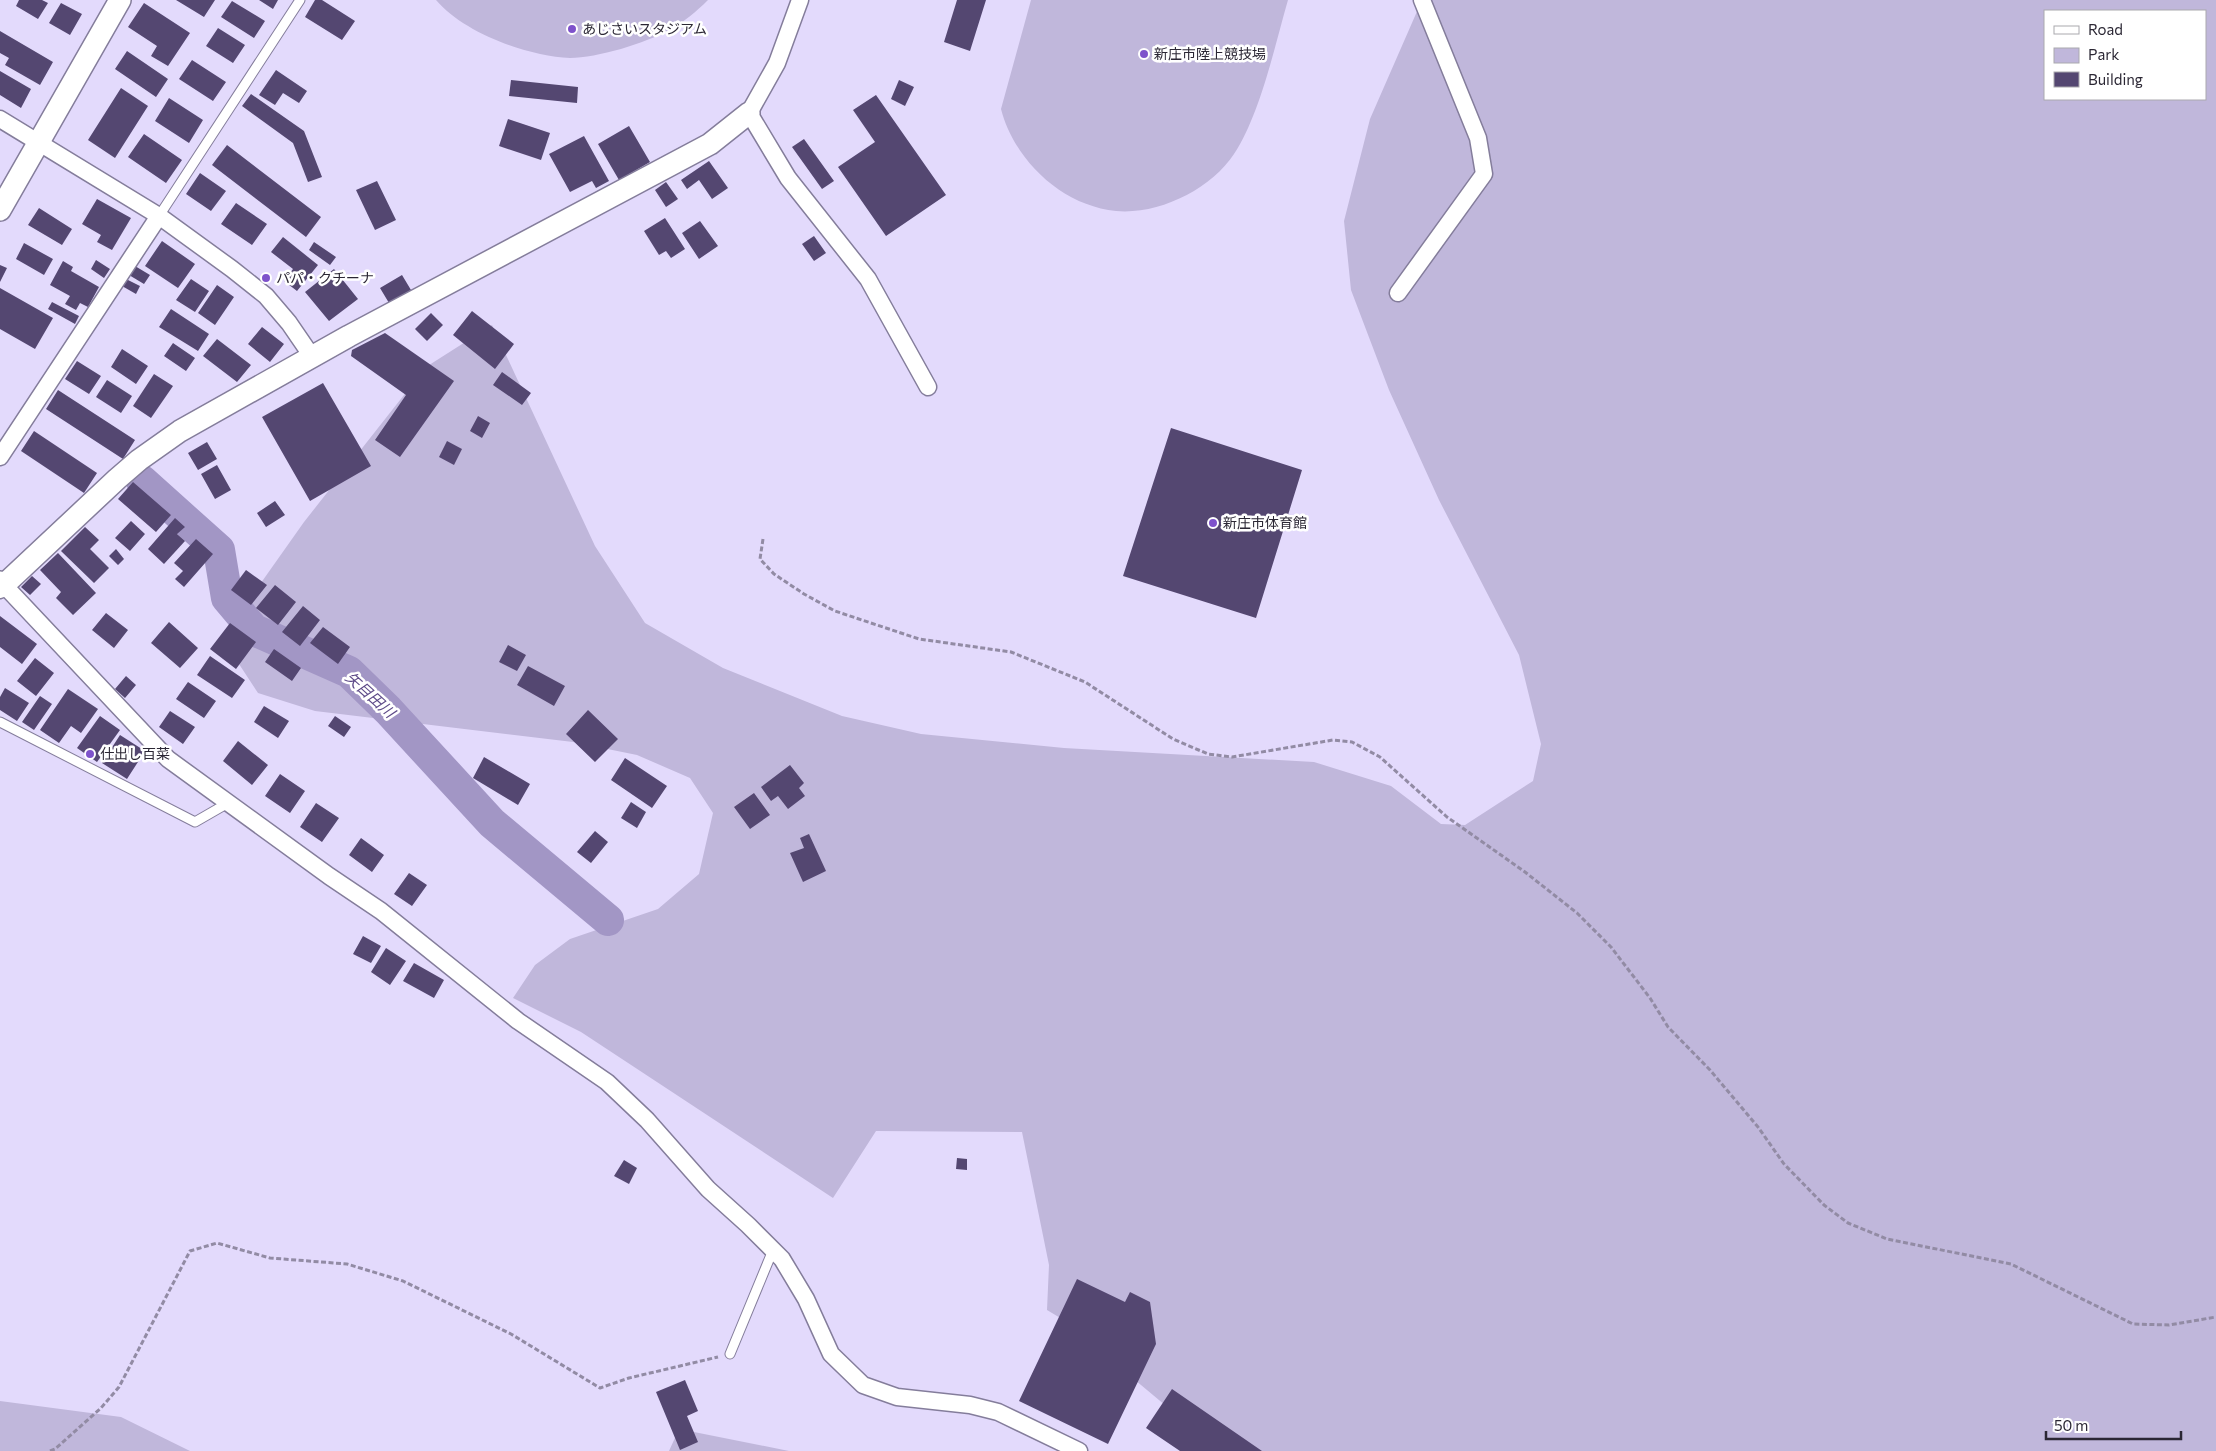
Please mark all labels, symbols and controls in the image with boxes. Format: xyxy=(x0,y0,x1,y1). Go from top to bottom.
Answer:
legend xyxy=(2044,10,2206,100)
place label: あじさいスタジアム xyxy=(582,20,707,37)
text: Road xyxy=(2088,20,2123,38)
marker: あじさいスタジアム xyxy=(566,23,578,35)
place label: 新庄市陸上競技場 xyxy=(1154,45,1266,62)
text: Park xyxy=(2088,45,2119,63)
marker: 新庄市陸上競技場 xyxy=(1138,48,1150,60)
text: Building xyxy=(2088,70,2143,88)
place label: パパ・クチーナ xyxy=(276,269,374,286)
marker: パパ・クチーナ xyxy=(260,272,272,284)
place label: 新庄市体育館 xyxy=(1223,514,1307,531)
marker: 新庄市体育館 xyxy=(1207,517,1219,529)
water label: 矢目田川 xyxy=(342,667,400,722)
place label: 仕出し百菜 xyxy=(100,745,170,762)
marker: 仕出し百菜 xyxy=(84,748,96,760)
scale bar xyxy=(2046,1408,2181,1440)
text: 50 m xyxy=(2054,1416,2088,1434)

